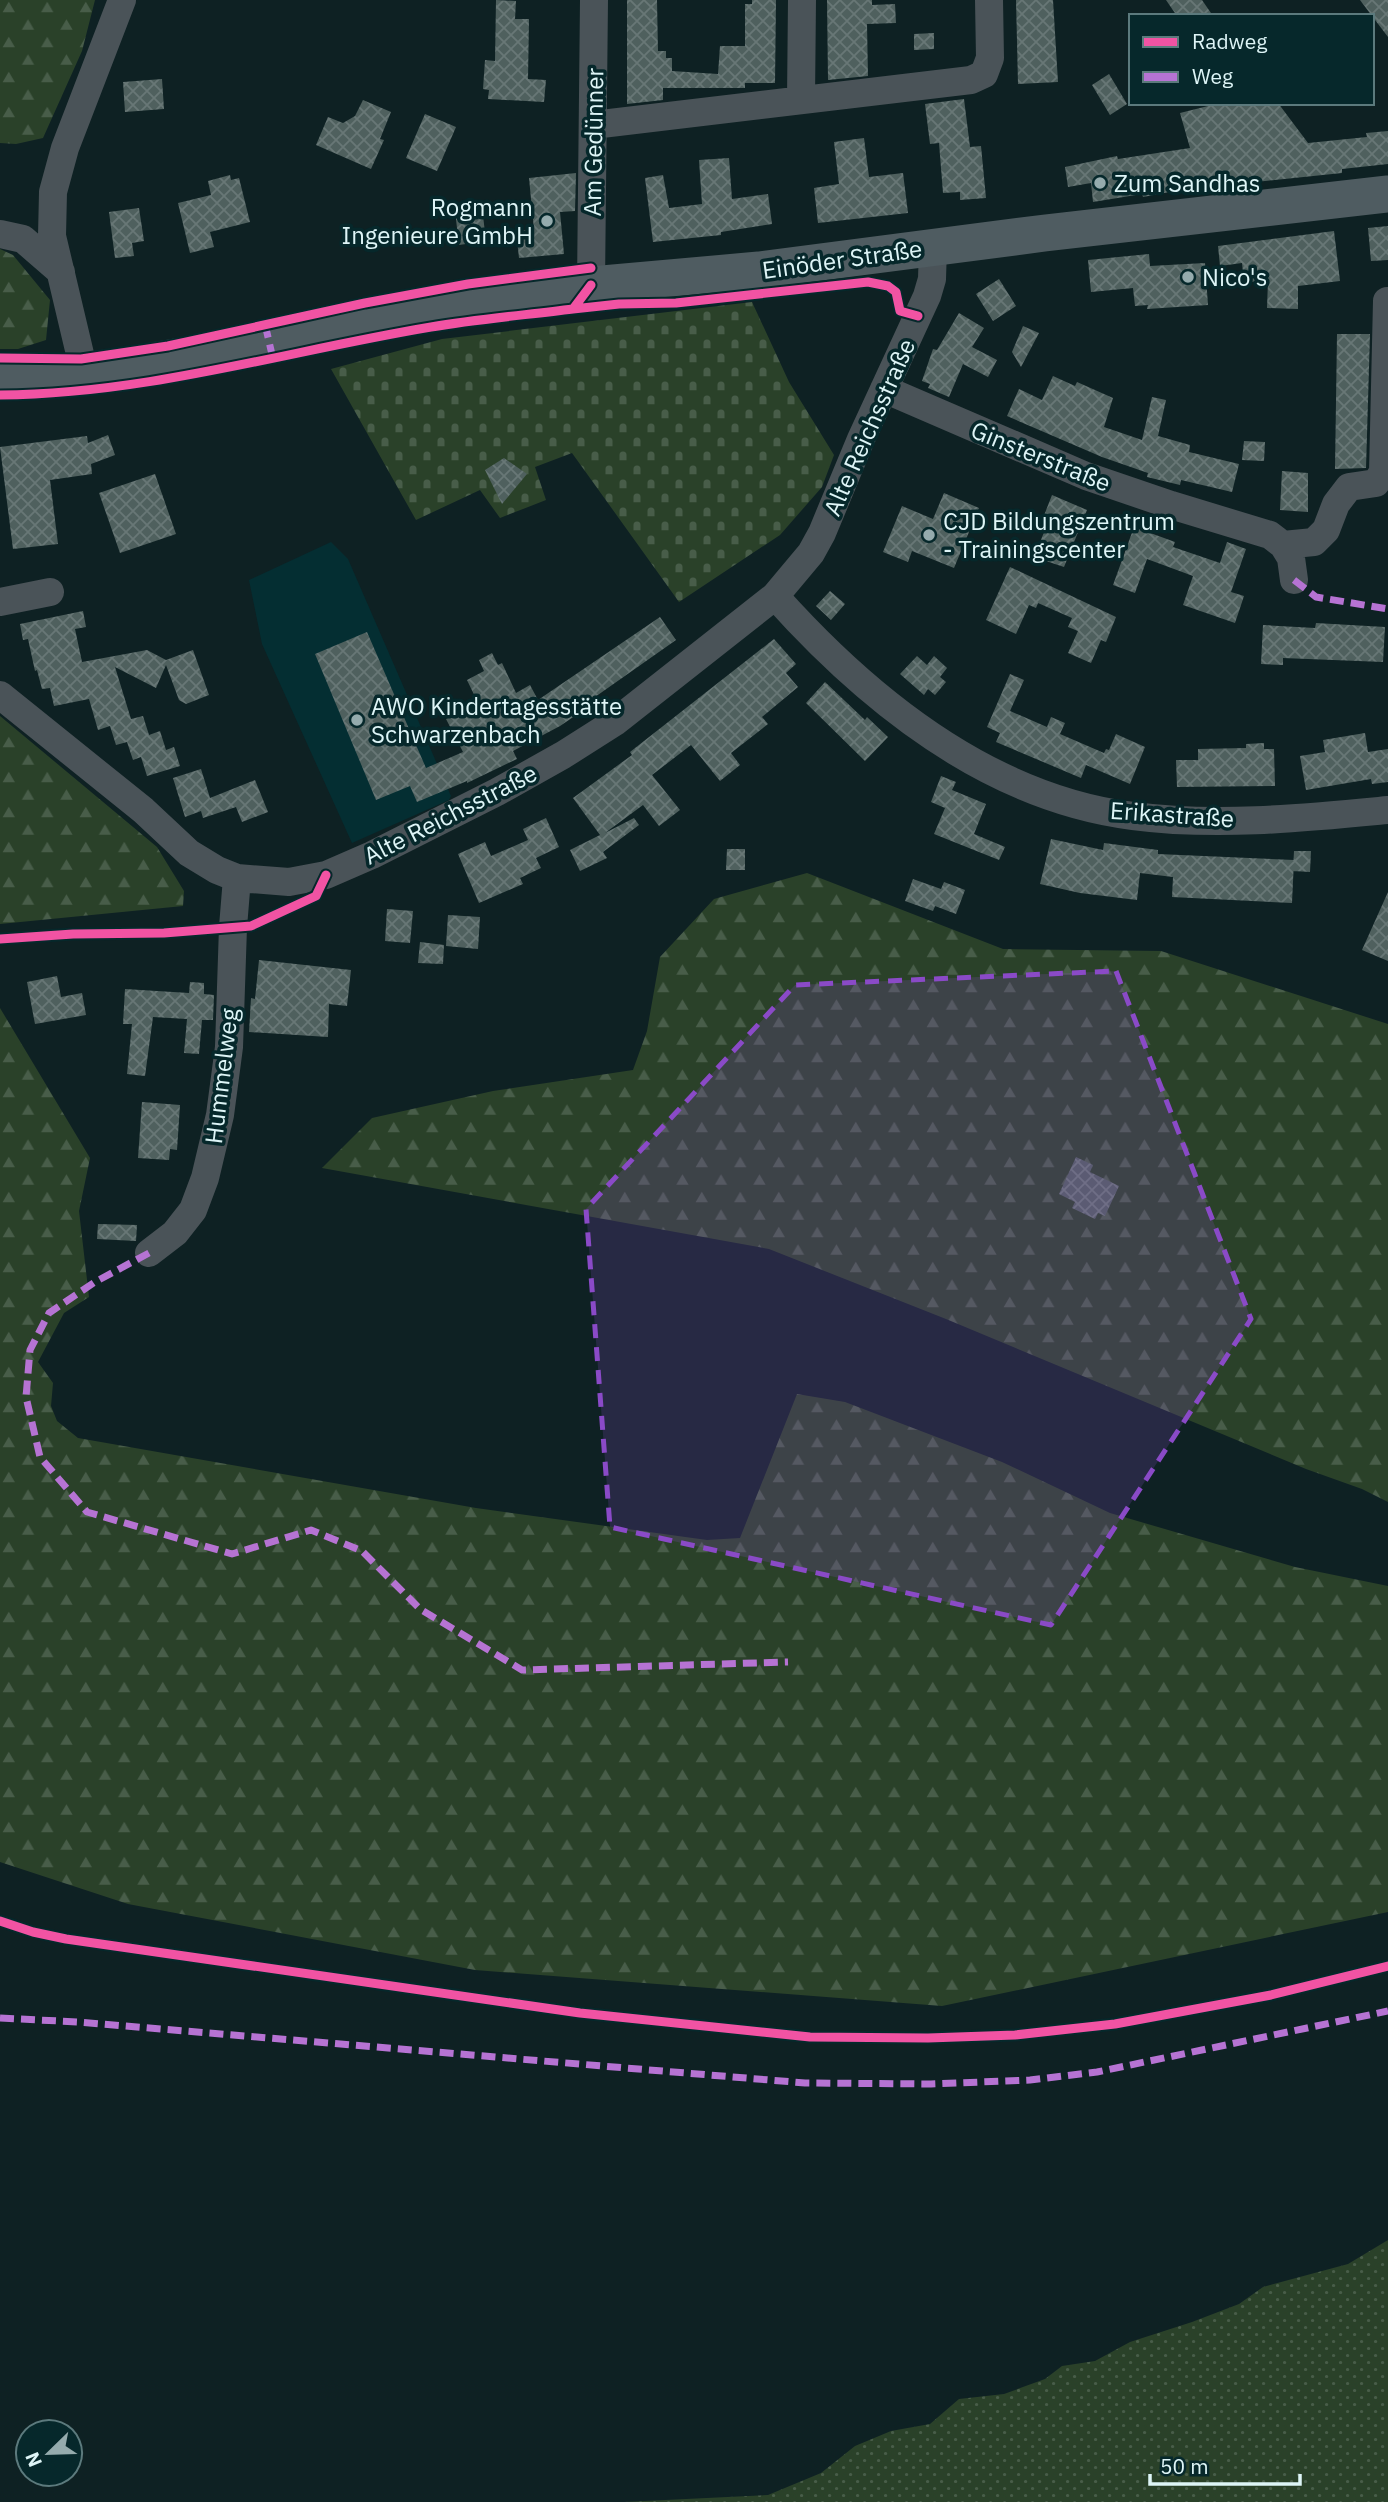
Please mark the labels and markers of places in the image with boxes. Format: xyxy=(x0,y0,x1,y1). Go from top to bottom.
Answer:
place label: Zum Sandhas xyxy=(1114,167,1261,199)
marker: Zum Sandhas xyxy=(1092,175,1108,191)
place label: Rogmann Ingenieure GmbH xyxy=(342,191,533,251)
marker: Rogmann Ingenieure GmbH xyxy=(539,213,555,229)
place label: Nico's xyxy=(1202,261,1267,293)
marker: Nico's xyxy=(1180,269,1196,285)
place label: CJD Bildungszentrum - Trainingscenter xyxy=(943,505,1175,565)
marker: CJD Bildungszentrum - Trainingscenter xyxy=(921,527,937,543)
place label: AWO Kindertagesstätte Schwarzenbach xyxy=(371,690,622,750)
marker: AWO Kindertagesstätte Schwarzenbach xyxy=(349,712,365,728)

